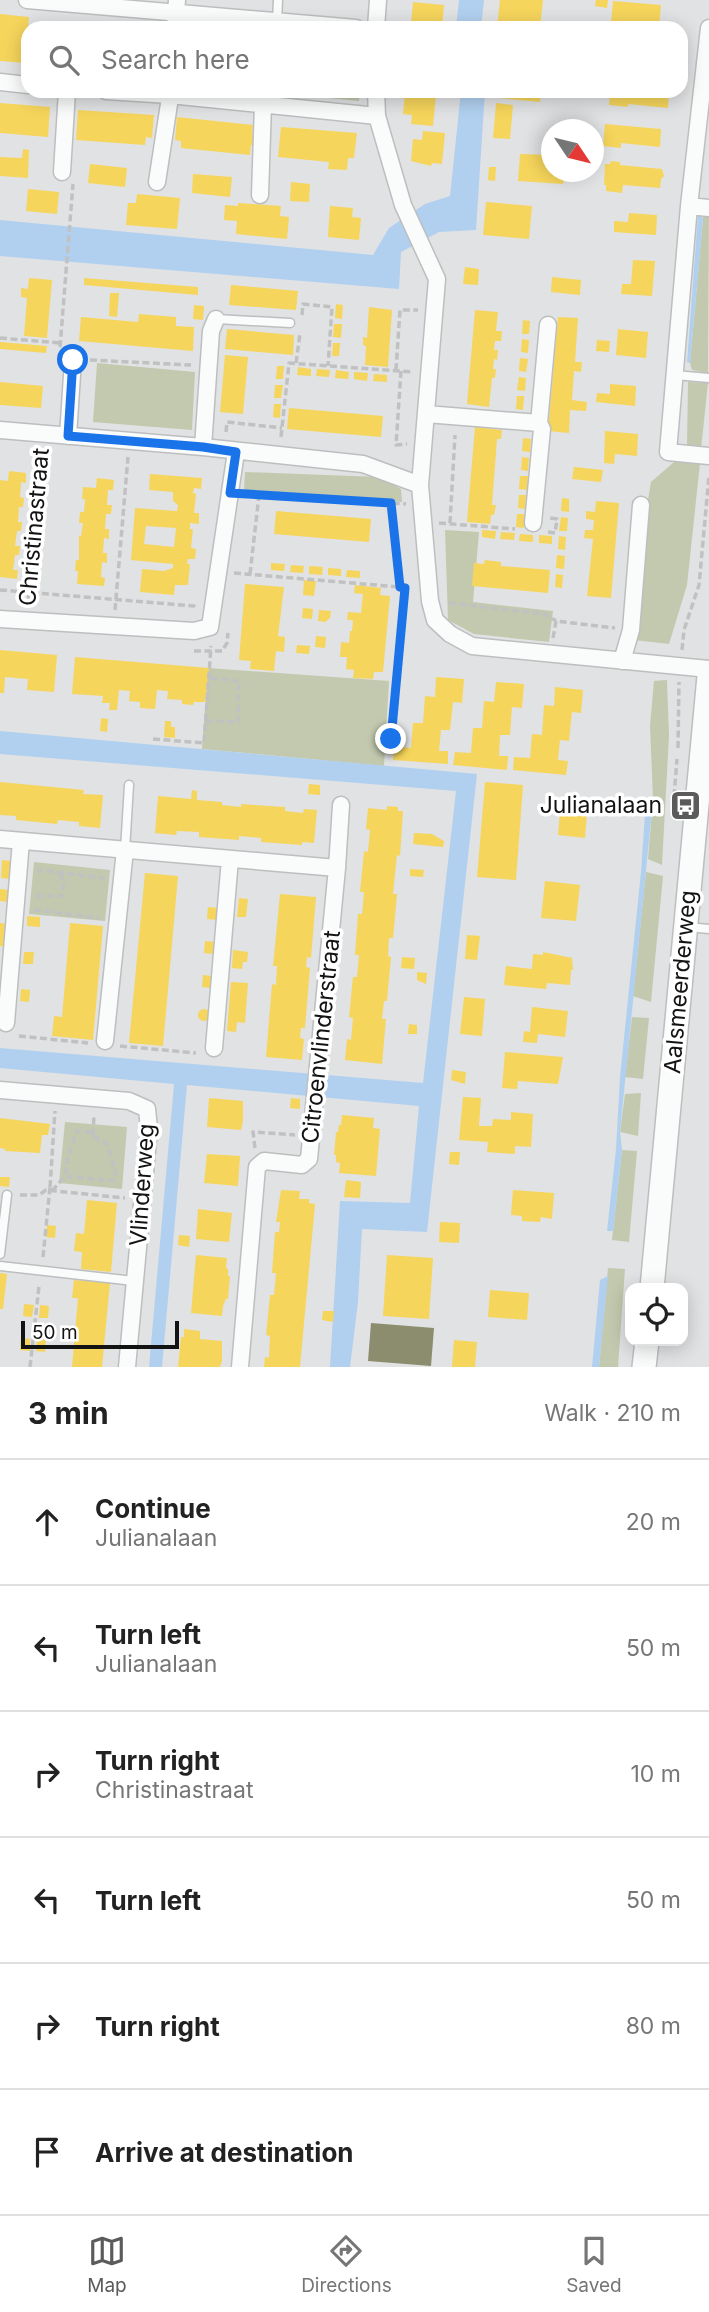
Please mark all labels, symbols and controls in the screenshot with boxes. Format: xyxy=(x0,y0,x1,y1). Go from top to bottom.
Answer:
search box xyxy=(21,21,688,98)
icon: search xyxy=(45,41,83,79)
text: Search here xyxy=(101,44,250,75)
north arrow xyxy=(541,119,604,182)
route start xyxy=(57,344,88,375)
street label: Christinastraat xyxy=(13,446,55,607)
route end xyxy=(375,723,406,754)
bus stop icon: Julianalaan xyxy=(668,788,702,822)
place label: Julianalaan xyxy=(540,791,662,819)
street label: Aalsmeerderweg xyxy=(658,889,702,1075)
street label: Citroenvlinderstraat xyxy=(296,929,346,1145)
street label: Vlinderweg xyxy=(124,1123,160,1247)
map controls xyxy=(625,1283,688,1346)
button: locate xyxy=(625,1283,688,1346)
scale bar xyxy=(21,1318,178,1350)
text: 50 m xyxy=(32,1321,78,1344)
text: 3 min xyxy=(28,1395,109,1431)
text: Walk · 210 m xyxy=(544,1399,681,1427)
text: Continue xyxy=(95,1493,211,1524)
icon: ahead xyxy=(28,1503,66,1541)
text: 20 m xyxy=(626,1508,681,1536)
text: Julianalaan xyxy=(95,1524,217,1552)
text: Turn left xyxy=(95,1619,201,1650)
icon: left xyxy=(28,1629,66,1667)
text: 50 m xyxy=(626,1634,681,1662)
text: Julianalaan xyxy=(95,1650,217,1678)
text: Turn right xyxy=(95,1745,220,1776)
icon: right xyxy=(28,1755,66,1793)
text: 10 m xyxy=(631,1760,681,1788)
text: Christinastraat xyxy=(95,1776,253,1804)
icon: left xyxy=(28,1881,66,1919)
text: Turn left xyxy=(95,1885,201,1916)
text: 50 m xyxy=(626,1886,681,1914)
icon: right xyxy=(28,2007,66,2045)
text: Turn right xyxy=(95,2011,220,2042)
text: 80 m xyxy=(626,2012,681,2040)
icon: arrive xyxy=(28,2133,66,2171)
text: Arrive at destination xyxy=(95,2137,354,2168)
tab: Map xyxy=(87,2232,127,2297)
tab: Directions xyxy=(301,2232,392,2297)
tab: Saved xyxy=(566,2232,622,2297)

